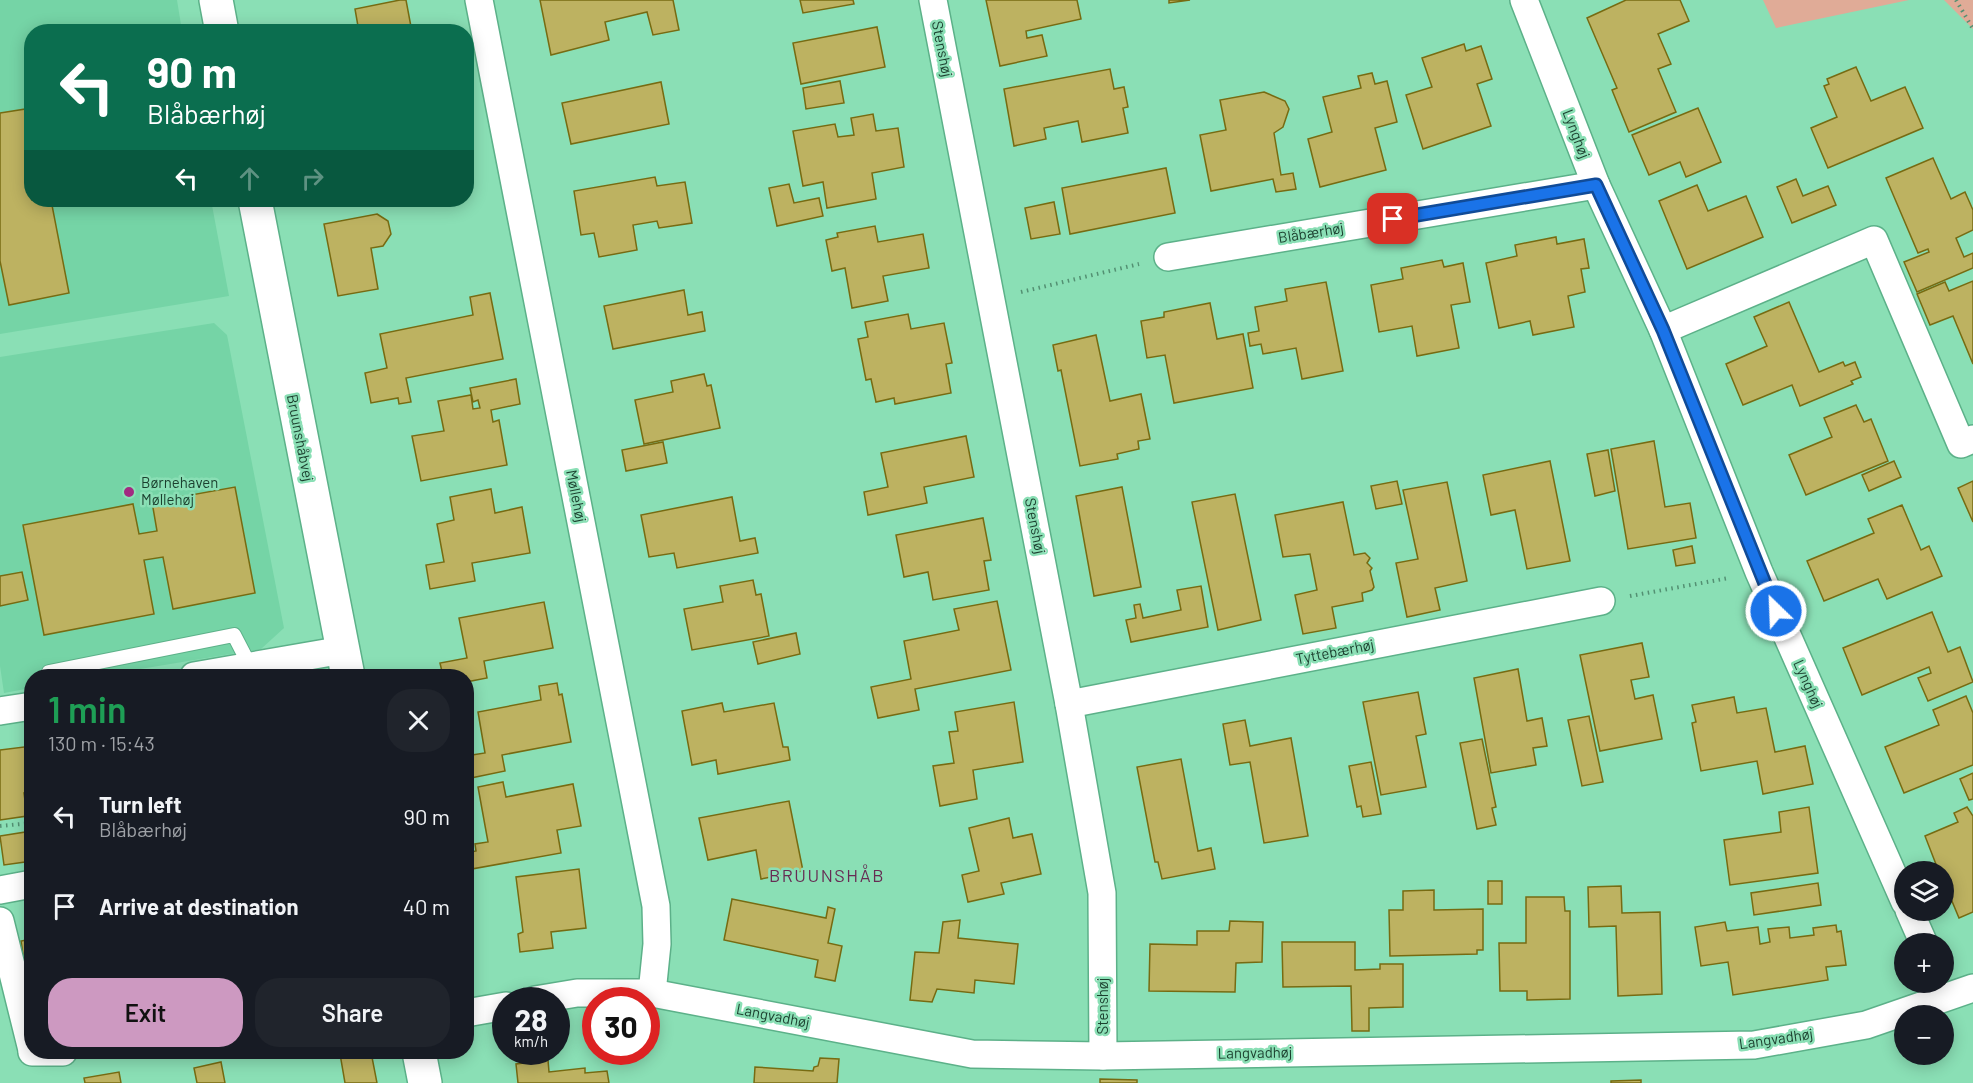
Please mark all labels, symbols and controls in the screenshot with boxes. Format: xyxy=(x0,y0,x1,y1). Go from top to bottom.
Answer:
street label: Stenshøj xyxy=(929,19,957,78)
text: 90 m xyxy=(147,46,237,96)
icon: left xyxy=(48,48,126,126)
text: Blåbærhøj xyxy=(147,97,266,129)
street label: Lynghøj xyxy=(1559,107,1594,161)
icon: left xyxy=(170,162,203,195)
icon: ahead xyxy=(233,162,266,195)
icon: right xyxy=(296,162,329,195)
pin xyxy=(1367,193,1418,244)
icon: arrive xyxy=(1376,202,1409,235)
street label: Blåbærhøj xyxy=(1277,218,1345,246)
street label: Bruunshåbvej xyxy=(284,393,318,483)
street label: Møllehøj xyxy=(563,468,591,524)
place label: Børnehaven Møllehøj xyxy=(141,473,218,508)
marker: Børnehaven Møllehøj xyxy=(122,485,136,499)
street label: Stenshøj xyxy=(1022,496,1050,555)
position arrow xyxy=(1744,579,1808,643)
street label: Tyttebærhøj xyxy=(1294,635,1375,667)
street label: Lynghøj xyxy=(1790,657,1827,711)
text: 1 min xyxy=(48,687,127,730)
button: close xyxy=(387,689,450,752)
text: 130 m · 15:43 xyxy=(48,731,155,755)
text: Turn left xyxy=(99,791,182,817)
icon: left xyxy=(48,800,81,833)
text: 90 m xyxy=(404,803,450,829)
text: Blåbærhøj xyxy=(99,817,187,841)
map controls xyxy=(1894,861,1954,1065)
button: layers xyxy=(1894,861,1954,921)
district label: BRUUNSHÅB xyxy=(769,864,885,886)
icon: arrive xyxy=(48,890,81,923)
text: Arrive at destination xyxy=(99,893,298,919)
text: 40 m xyxy=(403,893,450,919)
button: + xyxy=(1894,933,1954,993)
button: Exit xyxy=(48,978,243,1047)
button: Share xyxy=(255,978,450,1047)
street label: Stenshøj xyxy=(1093,978,1111,1034)
speed limit sign: 30 xyxy=(582,987,660,1065)
street label: Langvadhøj xyxy=(735,999,812,1031)
text: 28 xyxy=(514,1001,548,1037)
button: − xyxy=(1894,1005,1954,1065)
street label: Langvadhøj xyxy=(1738,1024,1814,1052)
text: km/h xyxy=(514,1032,548,1050)
street label: Langvadhøj xyxy=(1217,1042,1292,1062)

